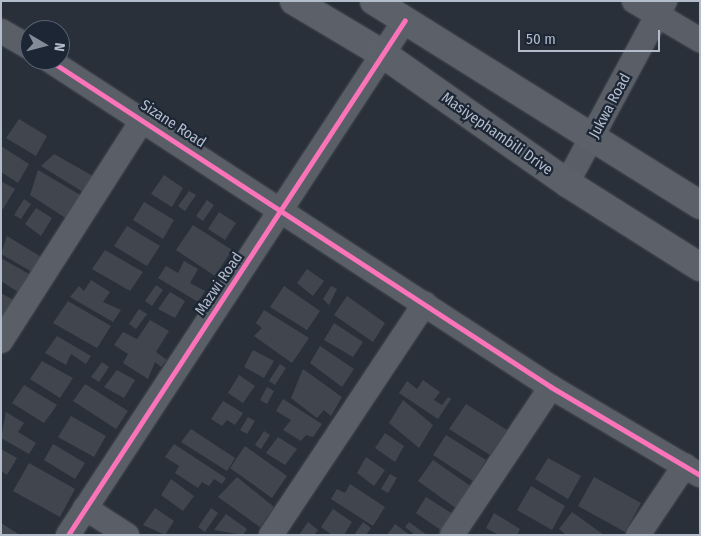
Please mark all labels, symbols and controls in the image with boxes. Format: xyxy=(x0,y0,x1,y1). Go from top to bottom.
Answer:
north arrow xyxy=(20,20,70,70)
scale bar xyxy=(521,20,664,52)
text: 50 m xyxy=(526,30,556,48)
text: N xyxy=(50,42,68,52)
street label: Jukwa Road xyxy=(585,71,635,141)
street label: Masiyephambili Drive xyxy=(438,89,556,179)
street label: Sizane Road xyxy=(137,96,209,152)
street label: Mazwi Road xyxy=(191,249,247,319)

